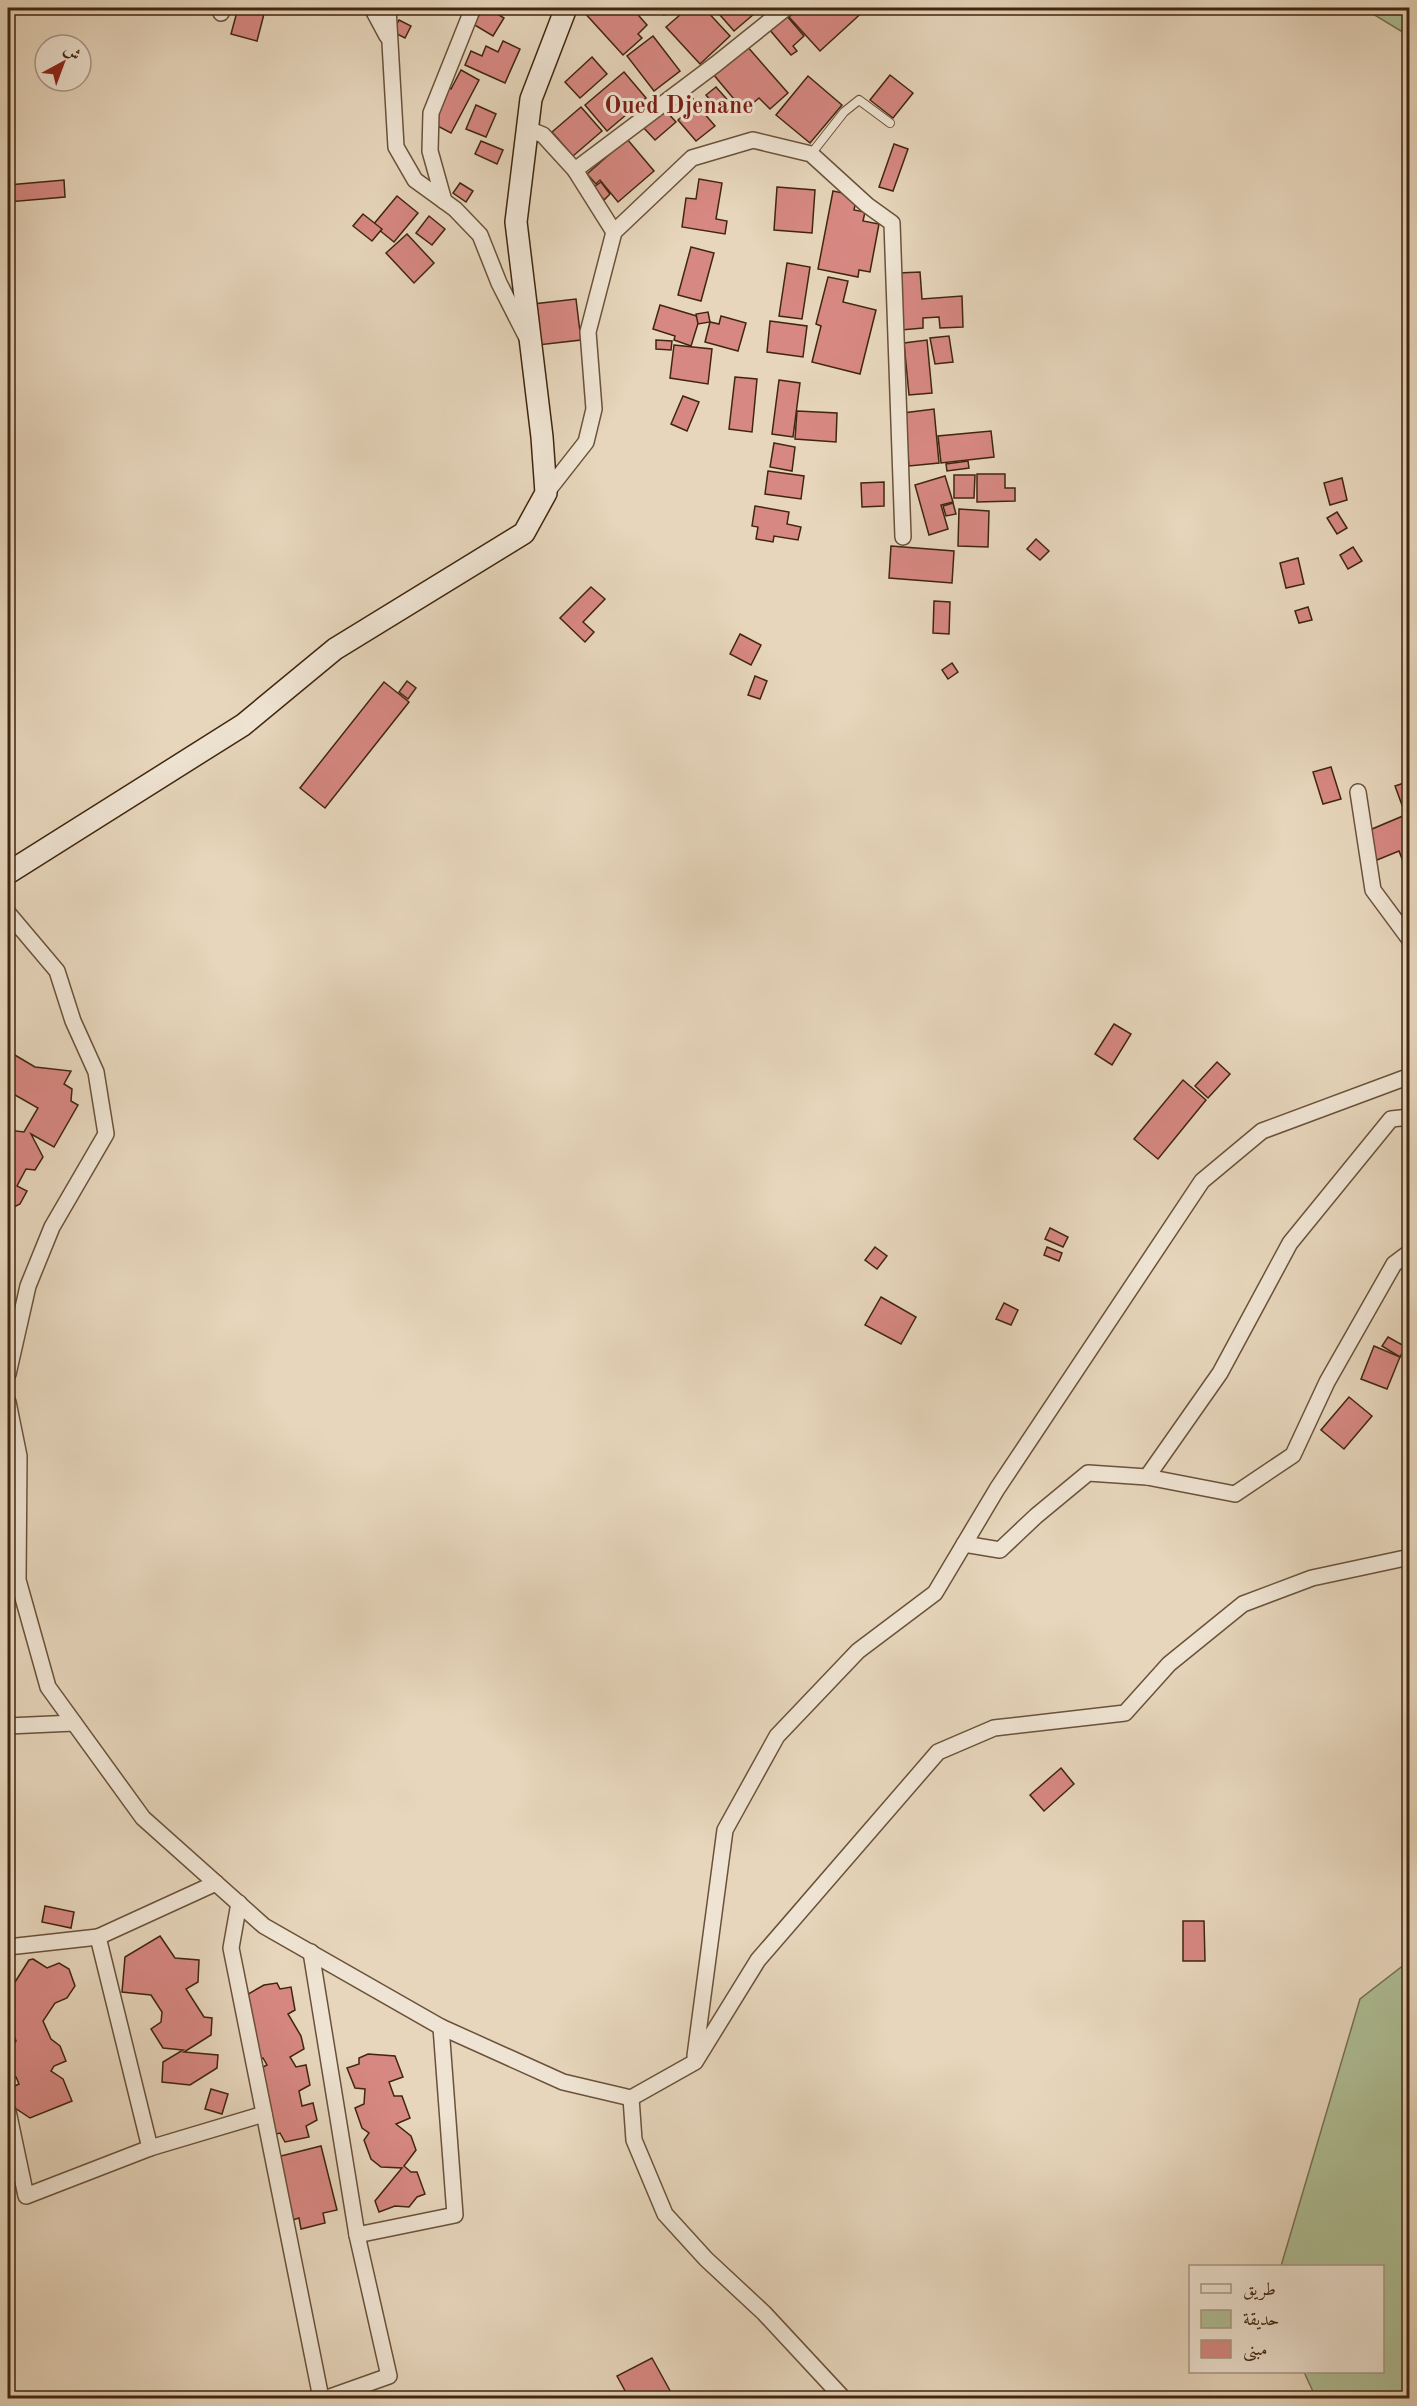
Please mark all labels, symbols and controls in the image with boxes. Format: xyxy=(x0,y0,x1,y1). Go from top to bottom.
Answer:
north arrow xyxy=(33,33,93,93)
text: ش xyxy=(60,42,83,64)
district label: Oued Djenane xyxy=(604,95,754,119)
legend xyxy=(1189,2265,1384,2373)
text: طريق xyxy=(1243,2281,1276,2301)
text: حديقة xyxy=(1243,2311,1279,2330)
text: مبنى xyxy=(1243,2341,1268,2362)

